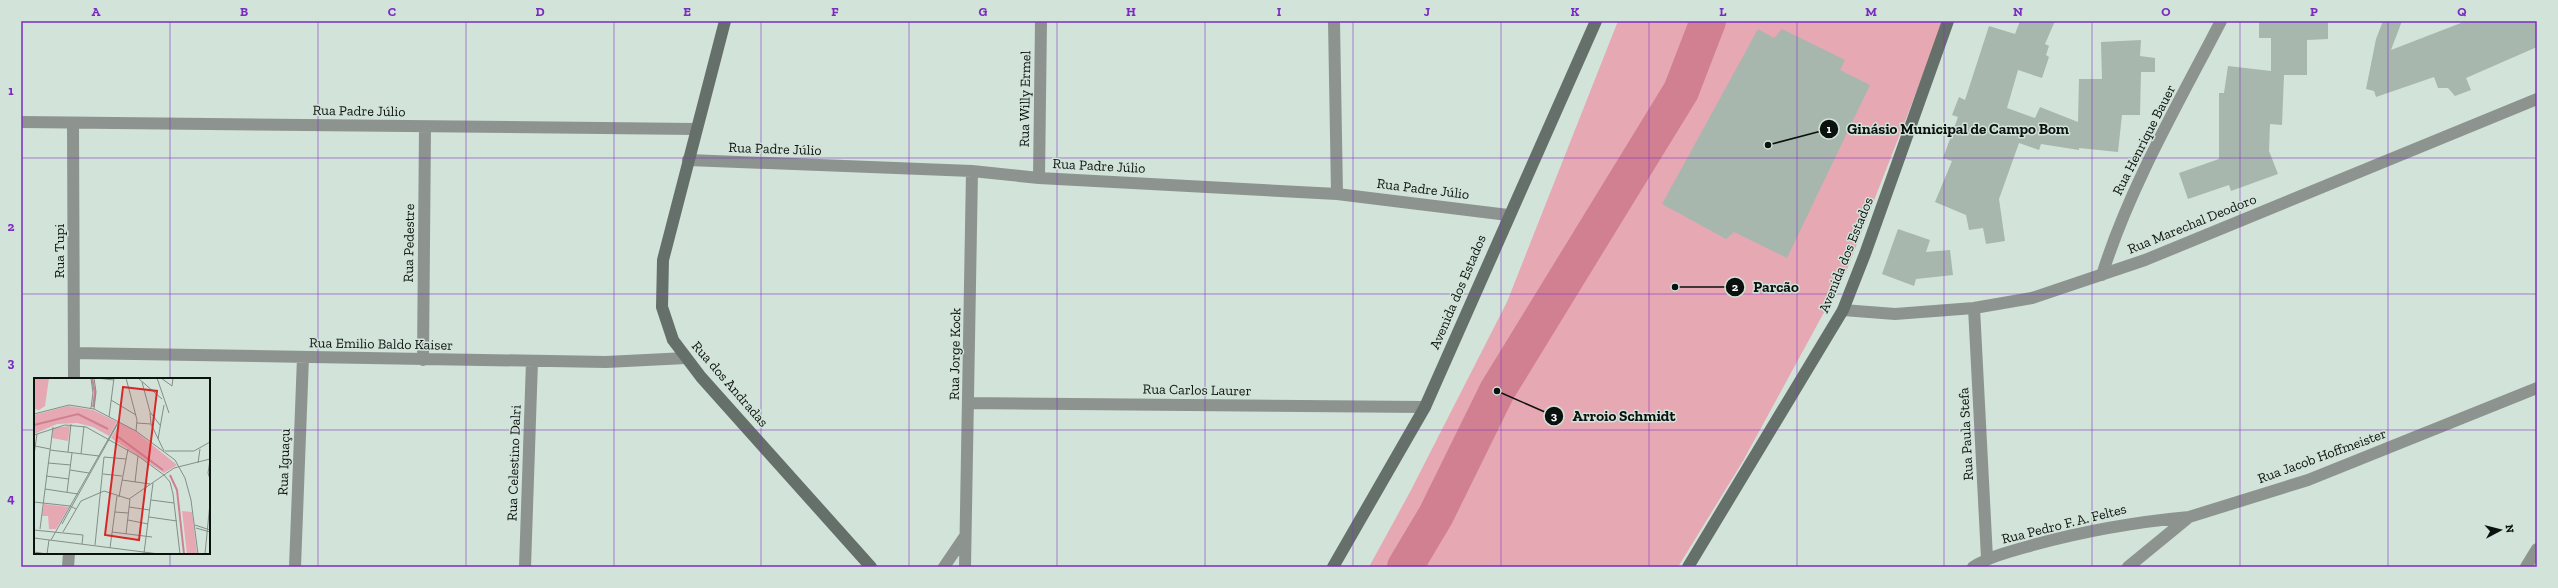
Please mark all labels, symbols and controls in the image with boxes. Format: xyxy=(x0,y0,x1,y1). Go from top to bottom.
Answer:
text: A xyxy=(92,4,101,19)
text: B xyxy=(240,4,248,19)
text: C xyxy=(388,4,396,19)
text: D xyxy=(535,4,545,19)
text: E xyxy=(683,4,691,19)
text: F xyxy=(831,4,839,19)
text: G xyxy=(979,4,988,19)
text: H xyxy=(1126,4,1136,19)
text: I xyxy=(1277,4,1282,19)
text: J xyxy=(1424,4,1430,19)
text: K xyxy=(1571,4,1580,19)
text: L xyxy=(1719,4,1727,19)
text: M xyxy=(1865,4,1877,19)
text: N xyxy=(2013,4,2023,19)
text: O xyxy=(2161,4,2171,19)
text: P xyxy=(2310,4,2318,19)
text: Q xyxy=(2457,4,2467,19)
street label: Rua Willy Ermel xyxy=(1016,50,1034,147)
street label: Rua Henrique Bauer xyxy=(2109,82,2179,198)
text: 1 xyxy=(8,83,14,98)
street label: Rua Padre Júlio xyxy=(312,102,406,120)
callout: Ginásio Municipal de Campo Bom xyxy=(1819,116,2077,143)
text: Ginásio Municipal de Campo Bom xyxy=(1847,120,2069,138)
text: 1 xyxy=(1827,122,1832,136)
street label: Rua Padre Júlio xyxy=(728,139,822,159)
street label: Rua Padre Júlio xyxy=(1052,155,1146,177)
street label: Rua Padre Júlio xyxy=(1376,175,1470,203)
street label: Rua Marechal Deodoro xyxy=(2125,190,2259,258)
street label: Avenida dos Estados xyxy=(1815,195,1877,315)
street label: Rua Pedestre xyxy=(400,203,418,283)
text: 2 xyxy=(8,219,15,234)
street label: Rua Tupi xyxy=(51,224,68,278)
street label: Avenida dos Estados xyxy=(1426,232,1490,352)
callout: Parcão xyxy=(1725,273,1807,300)
text: Parcão xyxy=(1753,278,1799,296)
text: 2 xyxy=(1732,280,1739,294)
street label: Rua Jorge Kock xyxy=(946,307,964,400)
street label: Rua Emilio Baldo Kaiser xyxy=(309,334,453,354)
street label: Rua dos Andradas xyxy=(688,338,772,430)
text: 3 xyxy=(8,355,15,370)
inset map xyxy=(34,378,210,554)
street label: Rua Carlos Laurer xyxy=(1142,381,1252,399)
street label: Rua Paula Stefa xyxy=(1955,387,1977,481)
callout: Arroio Schmidt xyxy=(1544,402,1683,429)
street label: Rua Celestino Dalri xyxy=(503,405,525,521)
text: Arroio Schmidt xyxy=(1573,407,1676,425)
text: 3 xyxy=(1551,409,1558,423)
street label: Rua Jacob Hoffmeister xyxy=(2255,425,2389,487)
street label: Rua Iguaçu xyxy=(274,428,294,496)
text: 4 xyxy=(7,491,15,506)
street label: Rua Pedro F. A. Feltes xyxy=(2000,500,2128,548)
north arrow xyxy=(2480,510,2520,550)
text: N xyxy=(2502,524,2516,534)

